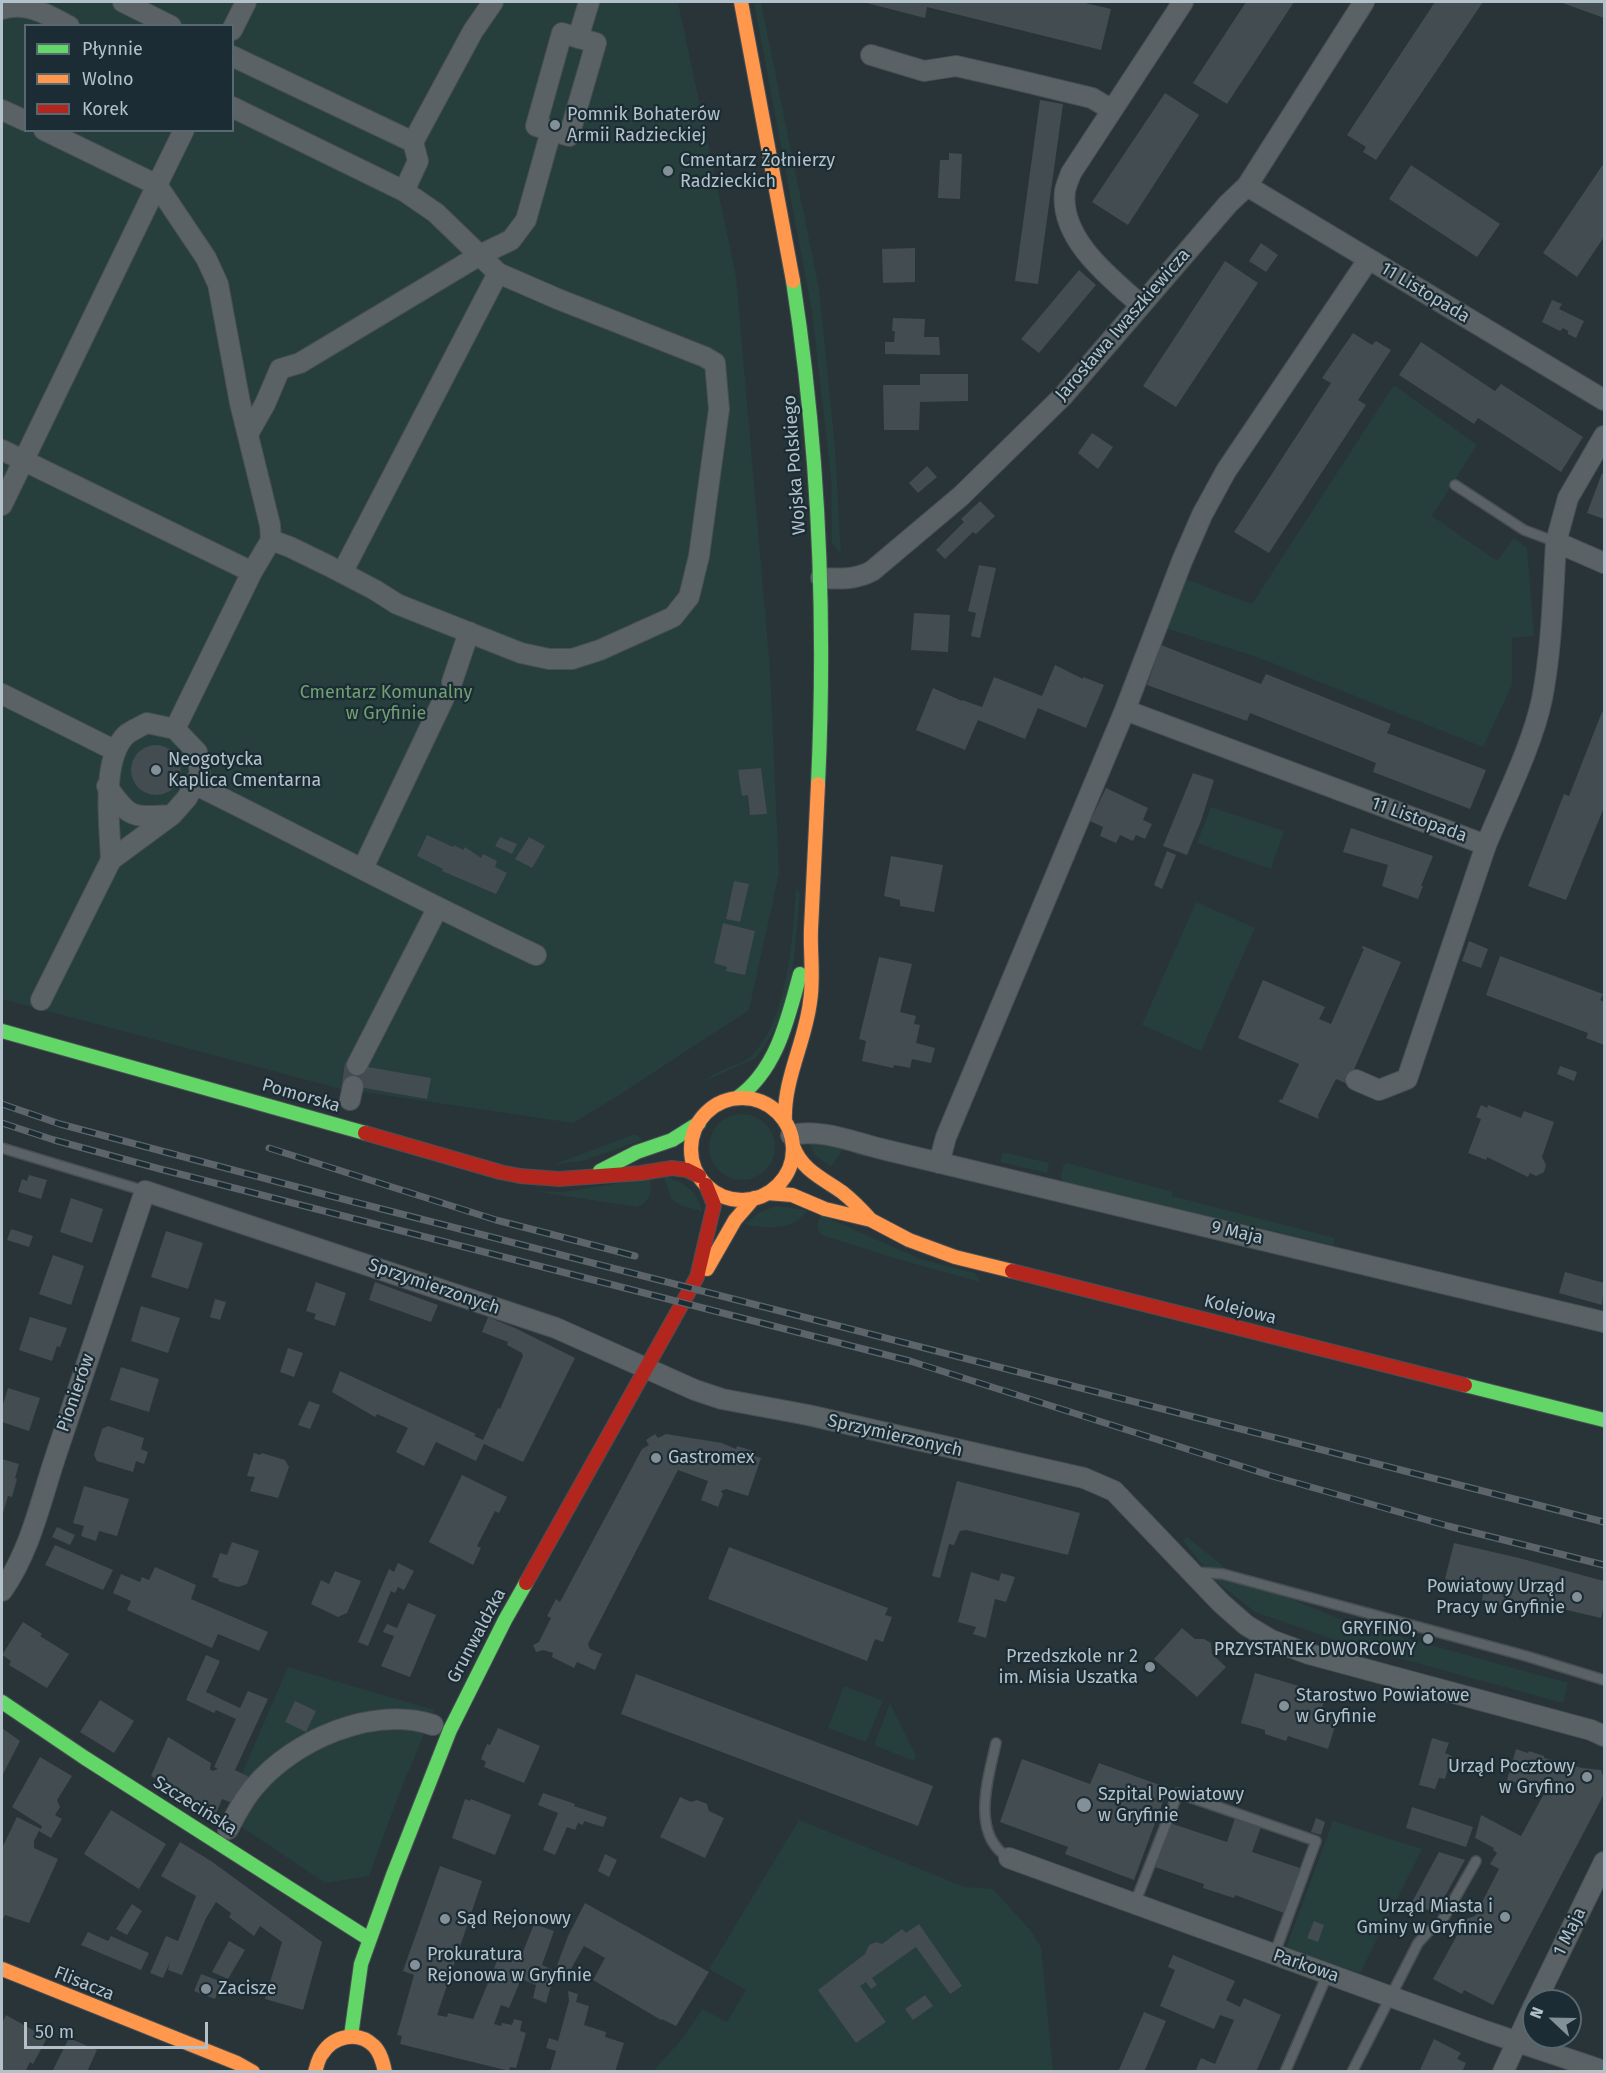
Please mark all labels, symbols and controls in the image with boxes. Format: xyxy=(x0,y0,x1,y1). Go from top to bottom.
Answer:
legend xyxy=(24,24,234,132)
text: Płynnie xyxy=(82,38,143,60)
text: Wolno xyxy=(82,68,134,90)
text: Korek xyxy=(82,98,128,120)
place label: Pomnik Bohaterów Armii Radzieckiej xyxy=(567,104,720,146)
marker: Pomnik Bohaterów Armii Radzieckiej xyxy=(548,118,562,132)
place label: Cmentarz Żołnierzy Radzieckich xyxy=(680,150,835,192)
marker: Cmentarz Żołnierzy Radzieckich xyxy=(661,164,675,178)
street label: Jarosława Iwaszkiewicza xyxy=(1051,244,1195,406)
street label: 11 Listopada xyxy=(1377,258,1473,328)
street label: Wojska Polskiego xyxy=(779,394,811,536)
park label: Cmentarz Komunalny w Gryfinie xyxy=(300,682,472,724)
place label: Neogotycka Kaplica Cmentarna xyxy=(168,749,321,792)
marker: Neogotycka Kaplica Cmentarna xyxy=(149,763,163,777)
street label: 11 Listopada xyxy=(1368,793,1470,847)
street label: Pomorska xyxy=(259,1075,343,1117)
street label: 9 Maja xyxy=(1209,1217,1265,1249)
street label: Sprzymierzonych xyxy=(365,1254,503,1320)
street label: Kolejowa xyxy=(1202,1291,1278,1329)
street label: Pionierów xyxy=(53,1351,99,1435)
street label: Sprzymierzonych xyxy=(825,1410,965,1462)
place label: Gastromex xyxy=(668,1447,755,1469)
marker: Gastromex xyxy=(649,1451,663,1465)
place label: Powiatowy Urząd Pracy w Gryfinie xyxy=(1427,1576,1565,1618)
street label: Grunwaldzka xyxy=(443,1585,511,1687)
marker: Powiatowy Urząd Pracy w Gryfinie xyxy=(1570,1590,1584,1604)
place label: GRYFINO, PRZYSTANEK DWORCOWY xyxy=(1214,1618,1416,1660)
marker: GRYFINO, PRZYSTANEK DWORCOWY xyxy=(1421,1632,1435,1646)
place label: Przedszkole nr 2 im. Misia Uszatka xyxy=(998,1646,1138,1688)
marker: Przedszkole nr 2 im. Misia Uszatka xyxy=(1143,1660,1157,1674)
place label: Starostwo Powiatowe w Gryfinie xyxy=(1296,1685,1470,1728)
marker: Starostwo Powiatowe w Gryfinie xyxy=(1277,1699,1291,1713)
place label: Urząd Pocztowy w Gryfino xyxy=(1448,1756,1575,1798)
marker: Urząd Pocztowy w Gryfino xyxy=(1580,1770,1594,1784)
street label: Szczecińska xyxy=(149,1772,241,1840)
place label: Szpital Powiatowy w Gryfinie xyxy=(1098,1784,1244,1826)
marker: Szpital Powiatowy w Gryfinie xyxy=(1075,1796,1093,1814)
place label: Urząd Miasta i Gminy w Gryfinie xyxy=(1356,1896,1493,1938)
street label: 1 Maja xyxy=(1549,1904,1591,1960)
place label: Sąd Rejonowy xyxy=(457,1908,571,1930)
marker: Urząd Miasta i Gminy w Gryfinie xyxy=(1498,1910,1512,1924)
marker: Sąd Rejonowy xyxy=(438,1912,452,1926)
place label: Prokuratura Rejonowa w Gryfinie xyxy=(427,1944,592,1986)
street label: Parkowa xyxy=(1270,1945,1342,1987)
marker: Prokuratura Rejonowa w Gryfinie xyxy=(408,1958,422,1972)
street label: Flisacza xyxy=(51,1962,117,2006)
place label: Zacisze xyxy=(218,1978,277,2000)
marker: Zacisze xyxy=(199,1982,213,1996)
north arrow xyxy=(1522,1989,1582,2049)
text: N xyxy=(1526,2004,1547,2021)
scale bar xyxy=(27,2010,212,2048)
text: 50 m xyxy=(35,2021,74,2043)

